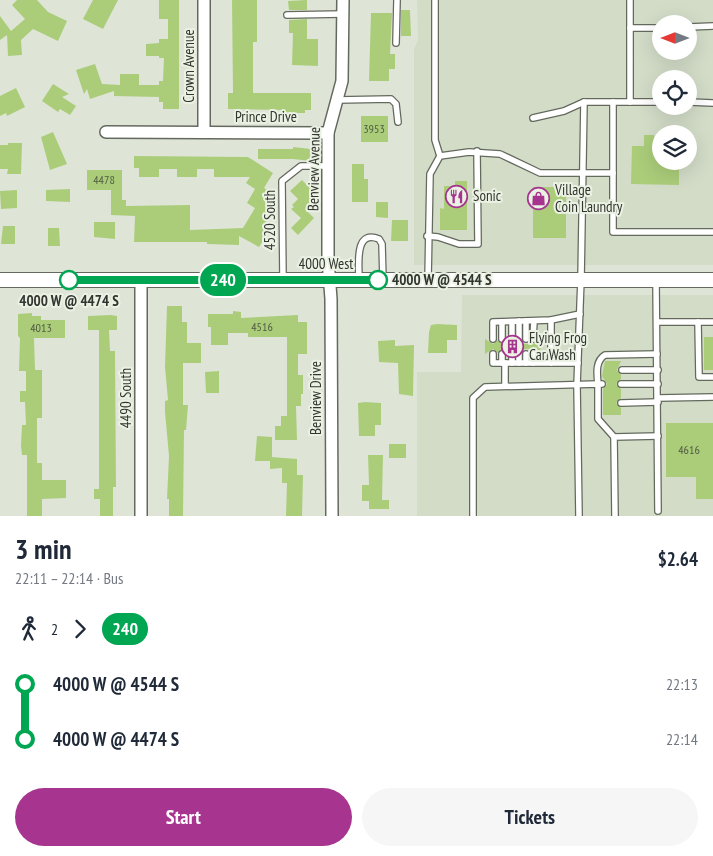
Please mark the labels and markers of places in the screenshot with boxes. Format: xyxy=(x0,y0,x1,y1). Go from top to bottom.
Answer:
place label: Village Coin Laundry xyxy=(554,180,623,216)
restaurant icon: Sonic xyxy=(445,184,469,208)
place label: Sonic xyxy=(473,186,502,205)
shop icon: Village Coin Laundry xyxy=(527,187,551,211)
marker: 4000 W @ 4474 S xyxy=(59,270,79,290)
marker: 4000 W @ 4544 S xyxy=(368,270,388,290)
place label: 4000 W @ 4544 S xyxy=(392,270,492,289)
place label: 4000 W @ 4474 S xyxy=(19,291,119,310)
place label: Flying Frog Car Wash xyxy=(529,328,587,364)
building icon: Flying Frog Car Wash xyxy=(501,335,525,359)

